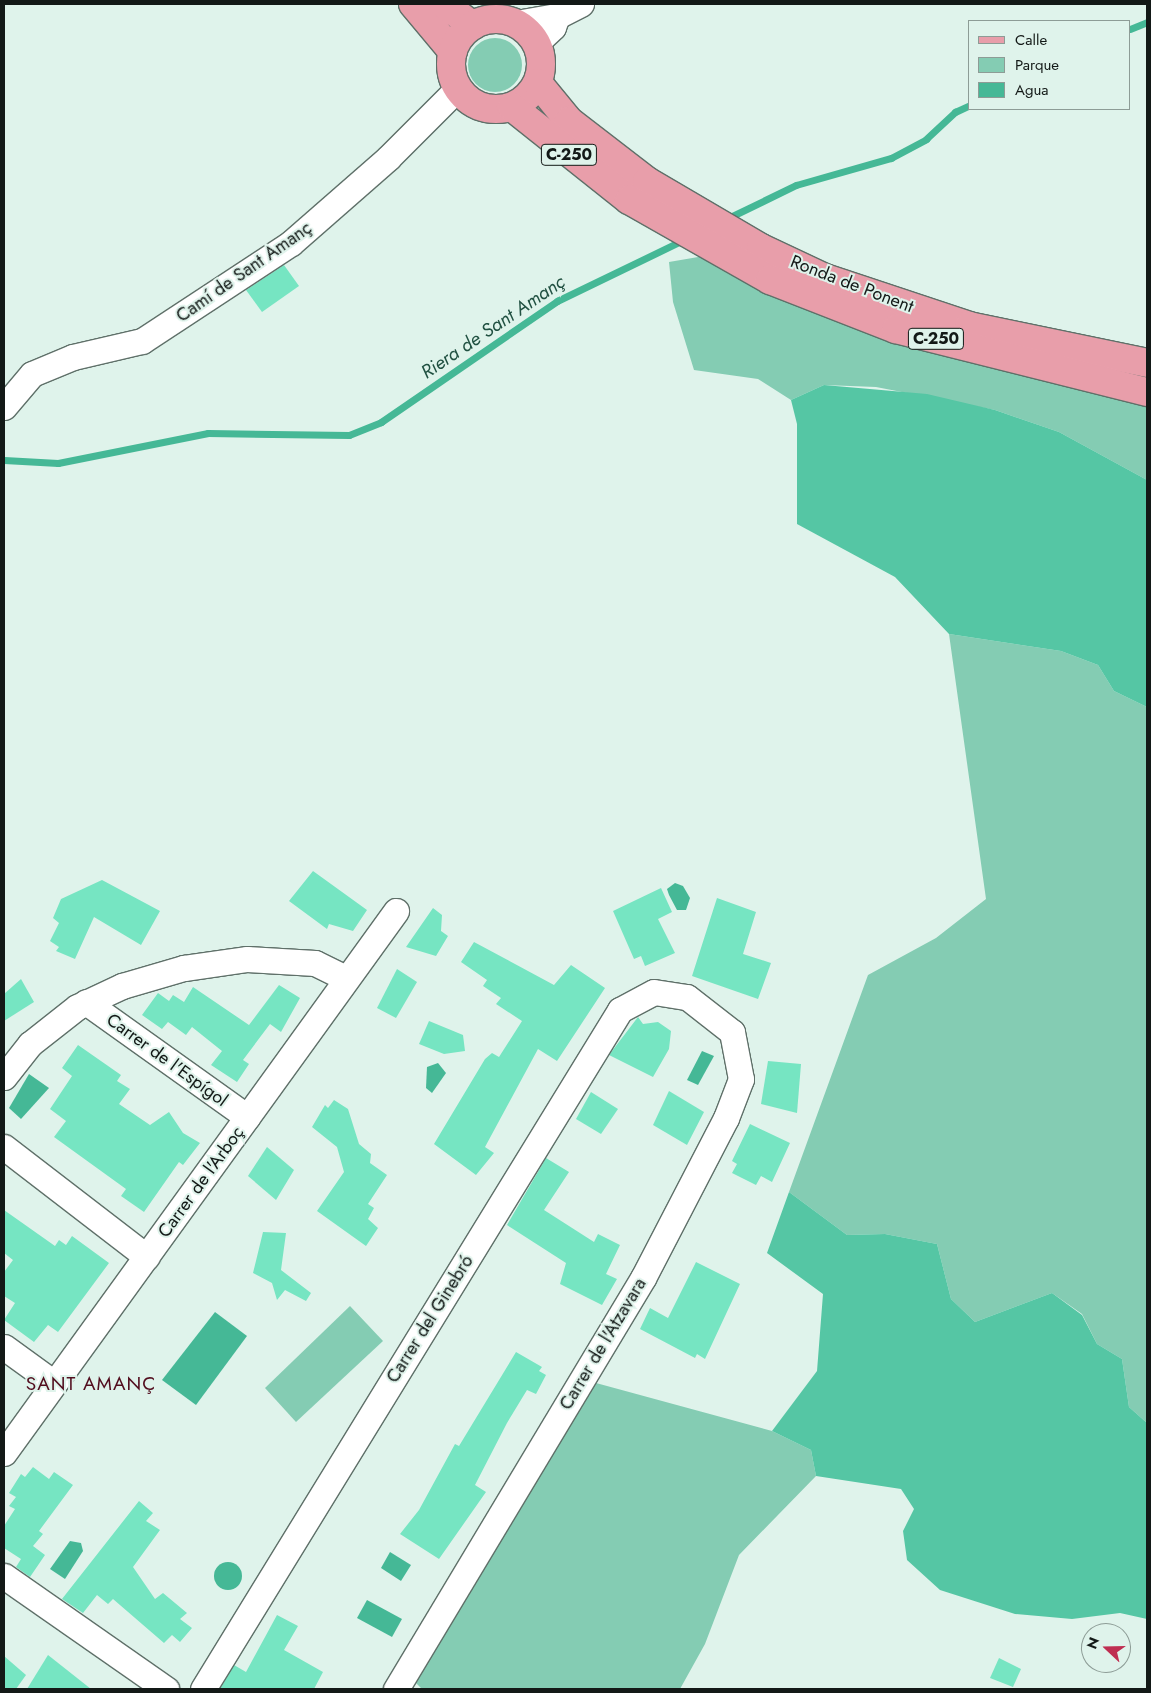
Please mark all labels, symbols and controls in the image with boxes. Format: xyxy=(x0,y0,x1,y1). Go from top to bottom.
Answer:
legend xyxy=(968,20,1131,110)
text: Calle xyxy=(1015,29,1047,51)
text: Parque xyxy=(1015,54,1059,76)
text: Agua xyxy=(1015,79,1049,101)
road number: C-250 xyxy=(540,142,598,168)
street label: Camí de Sant Amanç xyxy=(172,217,316,327)
street label: Ronda de Ponent xyxy=(787,251,917,317)
water label: Riera de Sant Amanç xyxy=(417,270,569,384)
road number: C-250 xyxy=(907,326,965,352)
street label: Carrer de l'Espígol xyxy=(102,1009,232,1111)
street label: Carrer de l'Arboç xyxy=(153,1122,249,1242)
street label: Carrer del Ginebró xyxy=(382,1251,478,1387)
street label: Carrer de l'Atzavara xyxy=(555,1274,651,1414)
district label: SANT AMANÇ xyxy=(25,1373,157,1395)
north arrow xyxy=(1081,1623,1131,1673)
text: N xyxy=(1082,1634,1104,1652)

